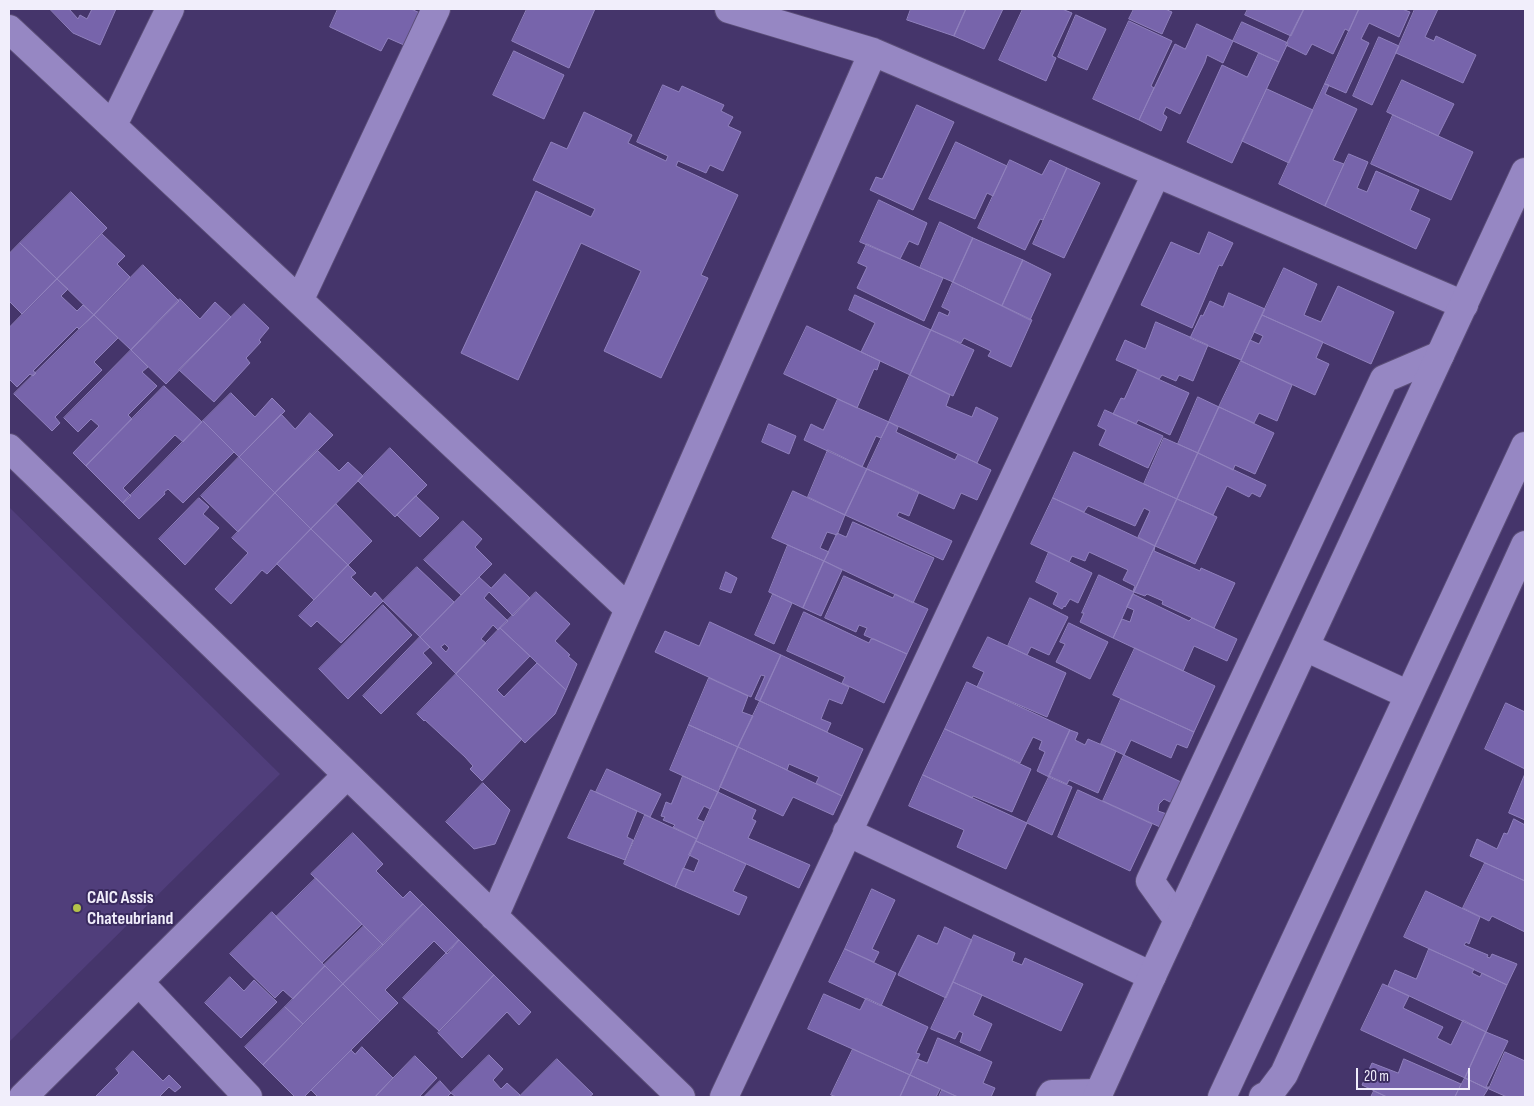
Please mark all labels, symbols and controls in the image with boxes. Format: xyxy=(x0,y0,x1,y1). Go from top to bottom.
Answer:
place label: CAIC Assis Chateubriand xyxy=(87,887,173,930)
marker: CAIC Assis Chateubriand xyxy=(71,902,83,914)
scale bar xyxy=(1359,1058,1473,1090)
text: 20 m xyxy=(1364,1067,1389,1086)

